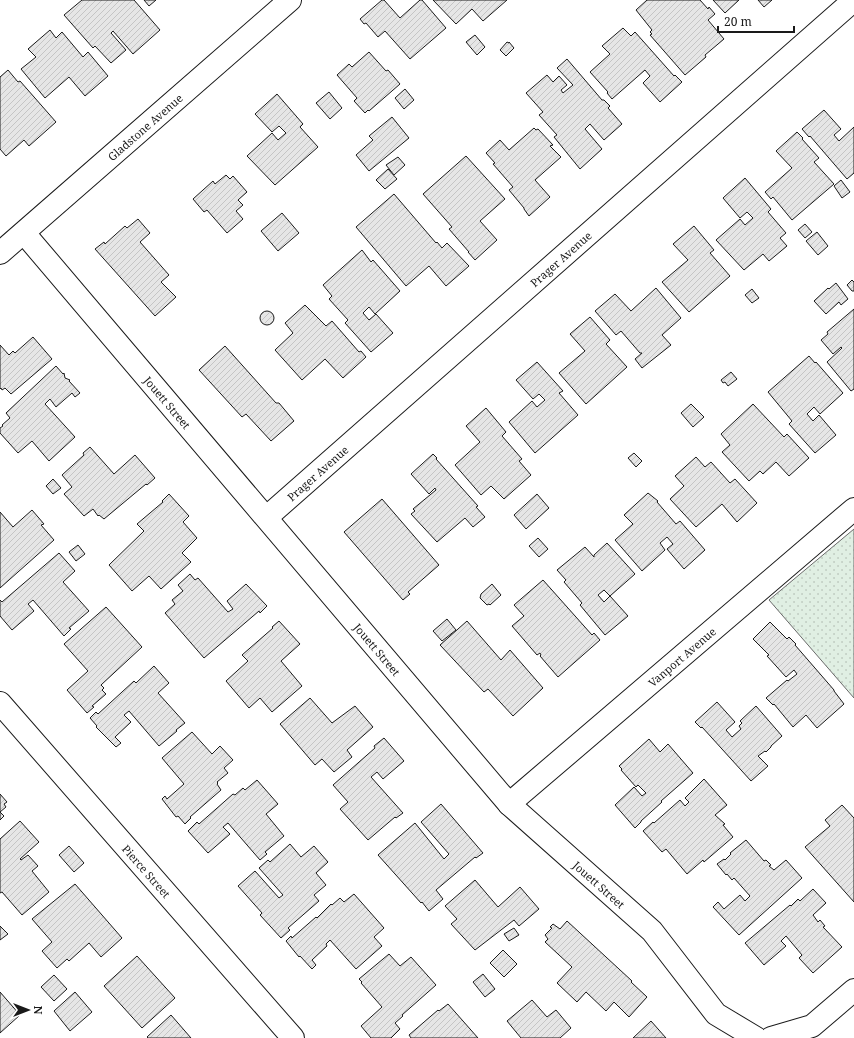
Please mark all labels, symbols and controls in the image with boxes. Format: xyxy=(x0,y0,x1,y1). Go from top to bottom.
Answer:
scale bar xyxy=(718,8,794,34)
text: 20 m xyxy=(724,13,752,30)
street label: Gladstone Avenue xyxy=(104,90,185,164)
street label: Prager Avenue xyxy=(527,227,594,290)
street label: Jouett Street xyxy=(140,372,194,432)
street label: Prager Avenue xyxy=(283,442,351,504)
street label: Jouett Street xyxy=(350,619,404,679)
street label: Vanport Avenue xyxy=(645,623,719,690)
street label: Pierce Street xyxy=(119,841,174,901)
street label: Jouett Street xyxy=(569,857,629,911)
north arrow xyxy=(8,990,48,1030)
text: N xyxy=(31,1006,46,1015)

